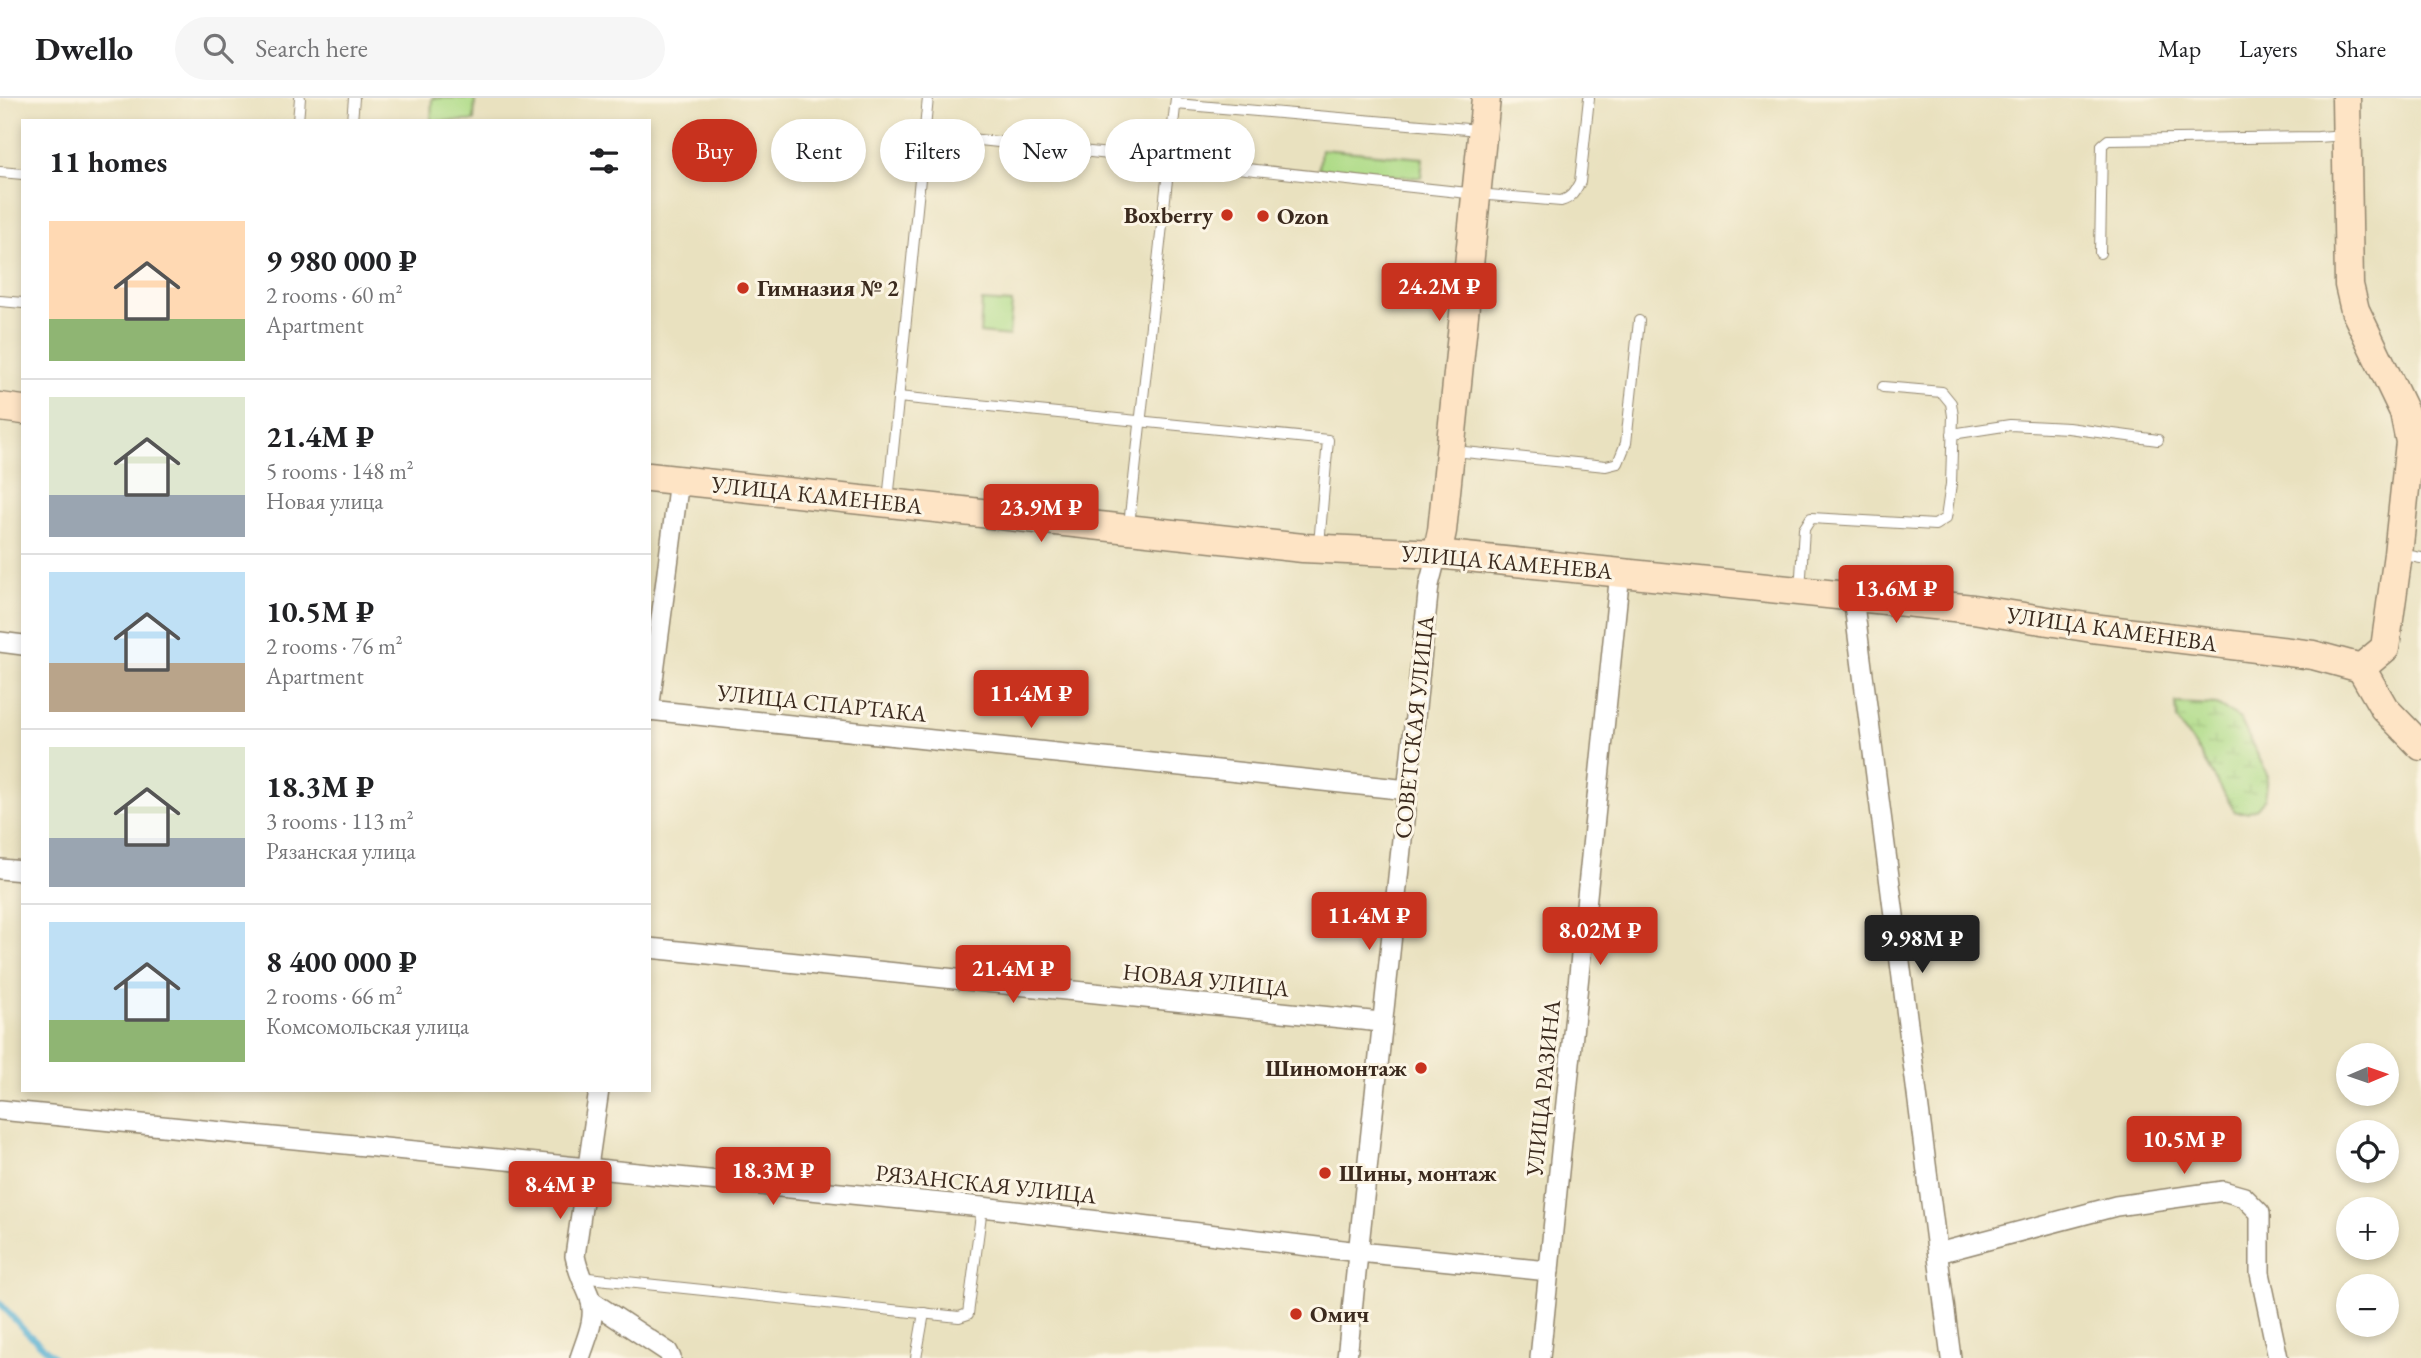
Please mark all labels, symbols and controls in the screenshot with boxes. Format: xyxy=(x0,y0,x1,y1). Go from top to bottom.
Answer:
search box xyxy=(175,17,665,80)
text: Dwello xyxy=(35,27,133,70)
icon: search xyxy=(199,29,237,67)
text: Search here xyxy=(255,31,368,65)
text: Map xyxy=(2158,33,2201,64)
text: Layers xyxy=(2239,33,2298,64)
text: Share xyxy=(2336,33,2386,64)
chip: Buy xyxy=(672,119,757,182)
chip: Rent xyxy=(771,119,866,182)
chip: Filters xyxy=(880,119,985,182)
chip: New xyxy=(999,119,1091,182)
chip: Apartment xyxy=(1105,119,1255,182)
text: 11 homes xyxy=(49,142,167,181)
icon: filters xyxy=(585,142,623,180)
place label: Boxberry xyxy=(1124,200,1214,230)
place label: Ozon xyxy=(1277,201,1329,231)
marker: Boxberry xyxy=(1219,207,1235,223)
marker: Ozon xyxy=(1255,208,1271,224)
text: 9 980 000 ₽ xyxy=(266,241,417,280)
icon: home xyxy=(105,249,189,333)
pin: 24.2M ₽ xyxy=(1374,264,1504,323)
text: 24.2M ₽ xyxy=(1398,271,1480,301)
place label: Гимназия № 2 xyxy=(757,273,899,303)
text: 2 rooms · 60 m² xyxy=(266,280,403,310)
marker: Гимназия № 2 xyxy=(735,280,751,296)
text: Apartment xyxy=(266,310,364,340)
text: 21.4M ₽ xyxy=(266,417,374,456)
icon: home xyxy=(105,425,189,509)
text: 5 rooms · 148 m² xyxy=(266,456,414,486)
street label: УЛИЦА КАМЕНЕВА xyxy=(709,469,925,521)
pin: 23.9M ₽ xyxy=(976,484,1106,544)
text: Новая улица xyxy=(266,486,384,516)
text: 23.9M ₽ xyxy=(1000,492,1082,522)
street label: УЛИЦА КАМЕНЕВА xyxy=(1399,538,1615,586)
pin: 13.6M ₽ xyxy=(1831,566,1961,625)
text: 13.6M ₽ xyxy=(1855,573,1937,603)
text: 10.5M ₽ xyxy=(266,592,374,631)
street label: УЛИЦА КАМЕНЕВА xyxy=(2004,599,2220,659)
icon: home xyxy=(105,600,189,684)
street label: СОВЕТСКАЯ УЛИЦА xyxy=(1387,613,1441,840)
text: 2 rooms · 76 m² xyxy=(266,631,403,661)
text: Apartment xyxy=(266,661,364,691)
pin: 11.4M ₽ xyxy=(966,670,1096,730)
street label: УЛИЦА СПАРТАКА xyxy=(715,677,929,729)
text: 11.4M ₽ xyxy=(990,678,1072,708)
text: 18.3M ₽ xyxy=(266,767,374,806)
icon: home xyxy=(105,775,189,859)
text: 3 rooms · 113 m² xyxy=(266,806,414,836)
text: Рязанская улица xyxy=(266,836,416,866)
pin: 11.4M ₽ xyxy=(1304,892,1434,952)
text: 11.4M ₽ xyxy=(1328,900,1410,930)
pin: 8.02M ₽ xyxy=(1535,908,1665,967)
text: 8.02M ₽ xyxy=(1559,915,1641,945)
pin: 9.98M ₽ xyxy=(1857,916,1987,975)
text: 9.98M ₽ xyxy=(1881,923,1963,953)
text: 8 400 000 ₽ xyxy=(266,942,417,981)
pin: 21.4M ₽ xyxy=(948,946,1078,1005)
icon: home xyxy=(105,950,189,1034)
text: 21.4M ₽ xyxy=(972,953,1054,983)
street label: НОВАЯ УЛИЦА xyxy=(1121,956,1292,1004)
text: 2 rooms · 66 m² xyxy=(266,981,403,1011)
street label: УЛИЦА РАЗИНА xyxy=(1519,997,1567,1179)
text: Комсомольская улица xyxy=(266,1011,469,1041)
north arrow xyxy=(2336,1043,2399,1106)
map controls xyxy=(2336,1043,2399,1337)
place label: Шиномонтаж xyxy=(1265,1053,1408,1083)
marker: Шиномонтаж xyxy=(1413,1060,1429,1076)
pin: 10.5M ₽ xyxy=(2119,1116,2249,1176)
button: locate xyxy=(2336,1120,2399,1183)
text: 10.5M ₽ xyxy=(2143,1124,2225,1154)
pin: 18.3M ₽ xyxy=(708,1148,838,1207)
text: 18.3M ₽ xyxy=(732,1155,814,1185)
street label: РЯЗАНСКАЯ УЛИЦА xyxy=(874,1157,1099,1211)
place label: Шины, монтаж xyxy=(1339,1158,1497,1188)
pin: 8.4M ₽ xyxy=(503,1162,617,1221)
marker: Шины, монтаж xyxy=(1317,1165,1333,1181)
text: 8.4M ₽ xyxy=(525,1169,595,1199)
button: + xyxy=(2336,1197,2399,1260)
button: − xyxy=(2336,1274,2399,1337)
place label: Омич xyxy=(1310,1299,1369,1329)
marker: Омич xyxy=(1288,1306,1304,1322)

